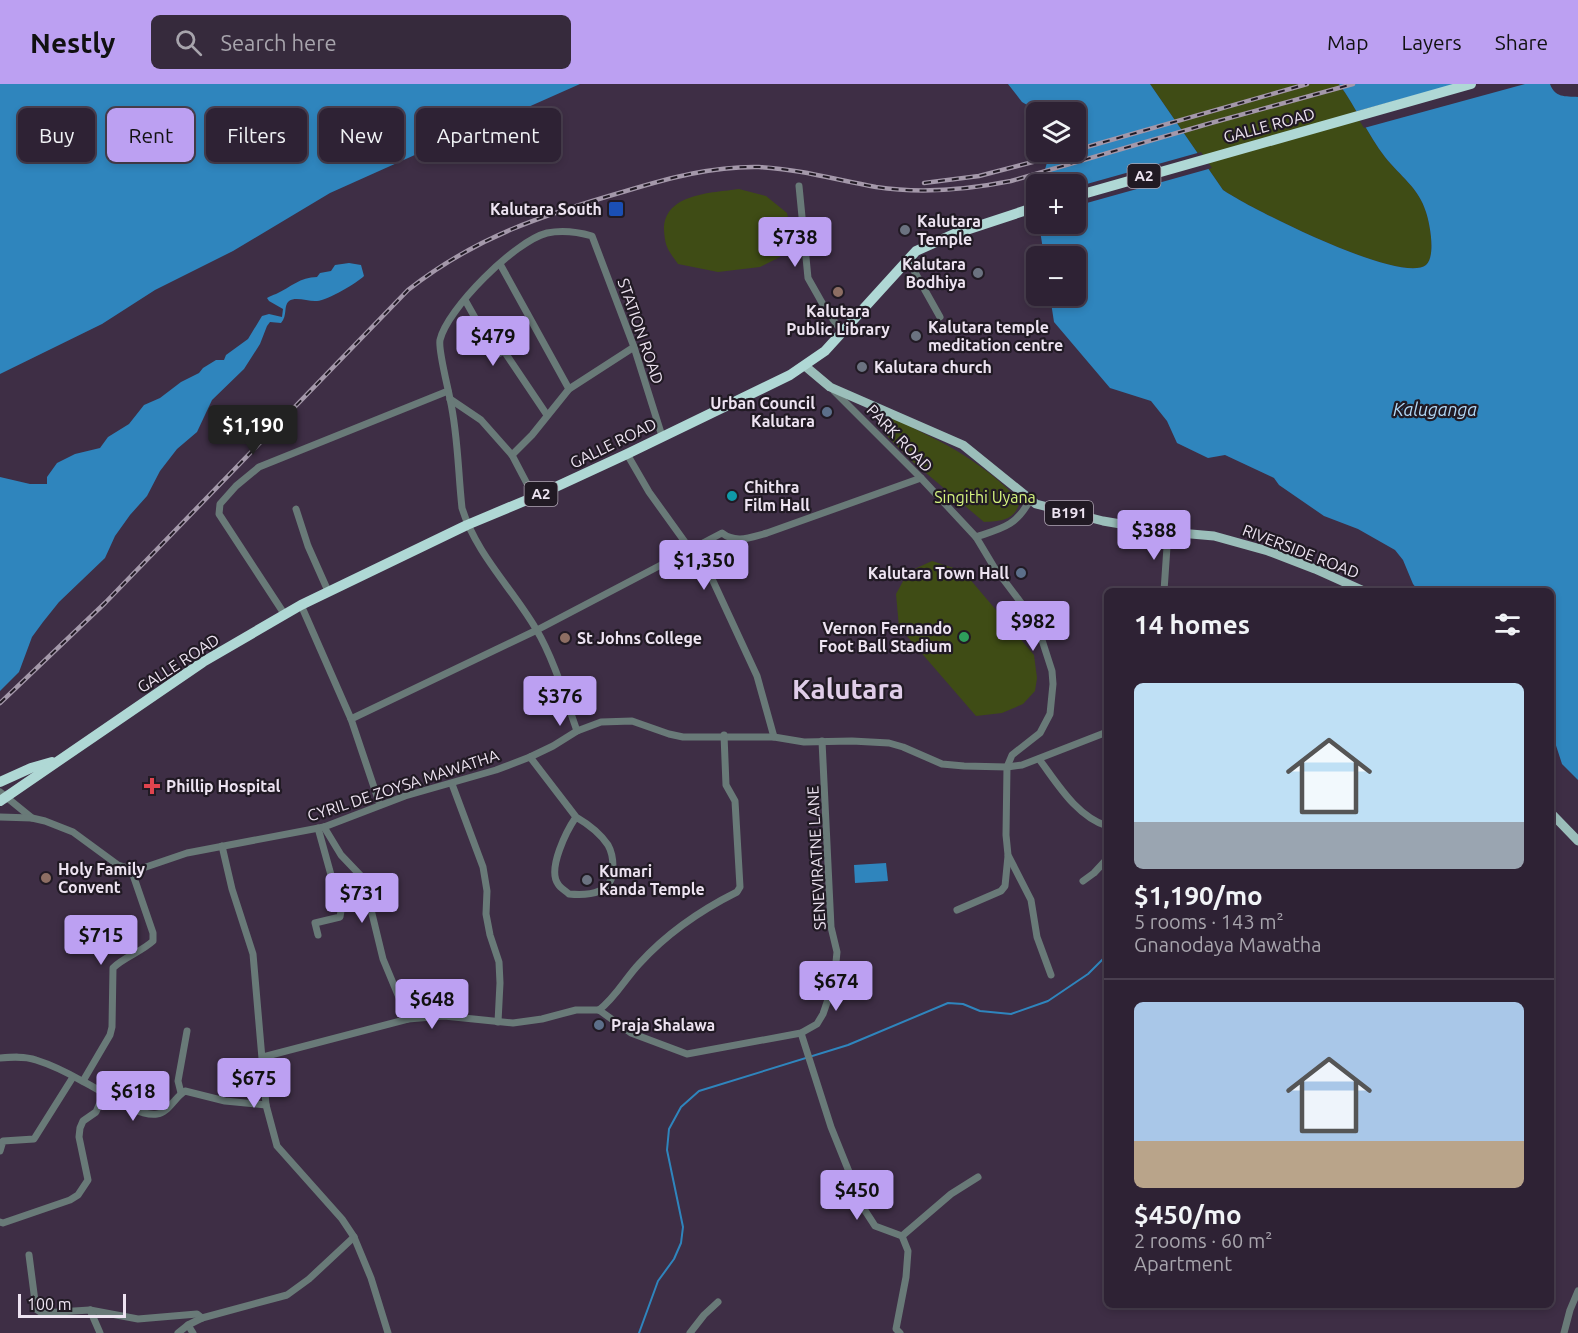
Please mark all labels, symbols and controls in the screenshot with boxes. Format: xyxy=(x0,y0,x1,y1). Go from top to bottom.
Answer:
search box xyxy=(151,15,571,69)
icon: search xyxy=(172,26,205,59)
text: Nestly xyxy=(30,27,115,58)
text: Search here xyxy=(220,30,337,55)
text: Map xyxy=(1327,30,1368,54)
text: Layers xyxy=(1401,30,1462,54)
text: Share xyxy=(1495,30,1548,54)
map controls xyxy=(1026,102,1086,306)
button: layers xyxy=(1026,102,1086,162)
street label: GALLE ROAD xyxy=(1221,104,1317,146)
chip: Buy xyxy=(18,108,95,162)
chip: Rent xyxy=(107,108,194,162)
chip: Filters xyxy=(206,108,307,162)
chip: New xyxy=(319,108,404,162)
chip: Apartment xyxy=(416,108,561,162)
road number: A2 xyxy=(1128,164,1160,188)
button: + xyxy=(1026,174,1086,234)
place label: Kalutara South xyxy=(490,200,602,218)
marker: Kalutara South xyxy=(607,200,625,218)
place label: Kalutara Temple xyxy=(917,212,981,248)
pin: $738 xyxy=(759,217,831,268)
marker: Kalutara Temple xyxy=(898,223,912,237)
text: $738 xyxy=(772,225,818,248)
button: − xyxy=(1026,246,1086,306)
place label: Kalutara Bodhiya xyxy=(902,255,966,291)
marker: Kalutara Bodhiya xyxy=(971,266,985,280)
street label: STATION ROAD xyxy=(615,276,667,386)
marker: Kalutara Public Library xyxy=(831,285,845,299)
place label: Kalutara Public Library xyxy=(786,302,890,338)
pin: $479 xyxy=(457,316,529,367)
place label: Kalutara temple meditation centre xyxy=(928,318,1063,354)
text: $479 xyxy=(470,324,516,347)
marker: Kalutara temple meditation centre xyxy=(909,329,923,343)
place label: Kalutara church xyxy=(874,358,992,376)
marker: Kalutara church xyxy=(855,360,869,374)
place label: Urban Council Kalutara xyxy=(710,394,815,430)
water label: Kaluganga xyxy=(1393,399,1477,419)
street label: PARK ROAD xyxy=(863,401,937,475)
pin: $1,190 xyxy=(204,405,302,456)
marker: Urban Council Kalutara xyxy=(820,405,834,419)
text: $1,190 xyxy=(222,413,284,436)
street label: GALLE ROAD xyxy=(567,414,659,472)
place label: Chithra Film Hall xyxy=(744,478,810,514)
road number: A2 xyxy=(524,482,558,506)
park label: Singithi Uyana xyxy=(934,488,1036,506)
marker: Chithra Film Hall xyxy=(725,489,739,503)
road number: B191 xyxy=(1045,501,1093,525)
pin: $388 xyxy=(1118,510,1190,561)
text: $388 xyxy=(1131,518,1177,541)
street label: RIVERSIDE ROAD xyxy=(1240,520,1362,582)
pin: $1,350 xyxy=(655,540,753,591)
text: $1,350 xyxy=(673,548,735,571)
place label: Kalutara Town Hall xyxy=(868,564,1009,582)
marker: Kalutara Town Hall xyxy=(1014,566,1028,580)
pin: $982 xyxy=(997,601,1069,652)
icon: filters xyxy=(1491,608,1524,641)
text: $982 xyxy=(1010,609,1056,632)
text: 14 homes xyxy=(1134,610,1250,639)
place label: Vernon Fernando Foot Ball Stadium xyxy=(819,619,952,655)
place label: St Johns College xyxy=(577,629,702,647)
street label: GALLE ROAD xyxy=(134,630,222,696)
marker: Vernon Fernando Foot Ball Stadium xyxy=(957,630,971,644)
marker: St Johns College xyxy=(558,631,572,645)
district label: Kalutara xyxy=(792,673,904,704)
pin: $376 xyxy=(524,676,596,727)
text: $376 xyxy=(537,684,583,707)
icon: home xyxy=(1275,722,1383,830)
street label: CYRIL DE ZOYSA MAWATHA xyxy=(305,745,502,825)
marker: Phillip Hospital xyxy=(143,777,161,795)
place label: Phillip Hospital xyxy=(166,777,281,795)
street label: SENEVIRATNE LANE xyxy=(803,785,829,931)
place label: Holy Family Convent xyxy=(58,860,145,896)
place label: Kumari Kanda Temple xyxy=(599,862,705,898)
marker: Holy Family Convent xyxy=(39,871,53,885)
pin: $731 xyxy=(326,873,398,924)
marker: Kumari Kanda Temple xyxy=(580,873,594,887)
text: $731 xyxy=(339,881,385,904)
text: $1,190/mo xyxy=(1134,881,1263,910)
text: 5 rooms · 143 m² xyxy=(1134,910,1284,933)
pin: $715 xyxy=(65,915,137,966)
text: $715 xyxy=(78,923,124,946)
text: Gnanodaya Mawatha xyxy=(1134,933,1322,956)
pin: $674 xyxy=(800,961,872,1012)
text: $674 xyxy=(813,969,859,992)
pin: $648 xyxy=(396,979,468,1030)
text: $648 xyxy=(409,987,455,1010)
place label: Praja Shalawa xyxy=(611,1016,715,1034)
marker: Praja Shalawa xyxy=(592,1018,606,1032)
icon: home xyxy=(1275,1041,1383,1149)
pin: $675 xyxy=(218,1058,290,1109)
text: $675 xyxy=(231,1066,277,1089)
pin: $618 xyxy=(97,1071,169,1122)
text: $618 xyxy=(110,1079,156,1102)
pin: $450 xyxy=(821,1170,893,1221)
text: $450 xyxy=(834,1178,880,1201)
text: $450/mo xyxy=(1134,1200,1242,1229)
text: 2 rooms · 60 m² xyxy=(1134,1229,1272,1252)
text: Apartment xyxy=(1134,1252,1232,1275)
scale bar xyxy=(18,1291,126,1318)
text: 100 m xyxy=(27,1295,72,1313)

